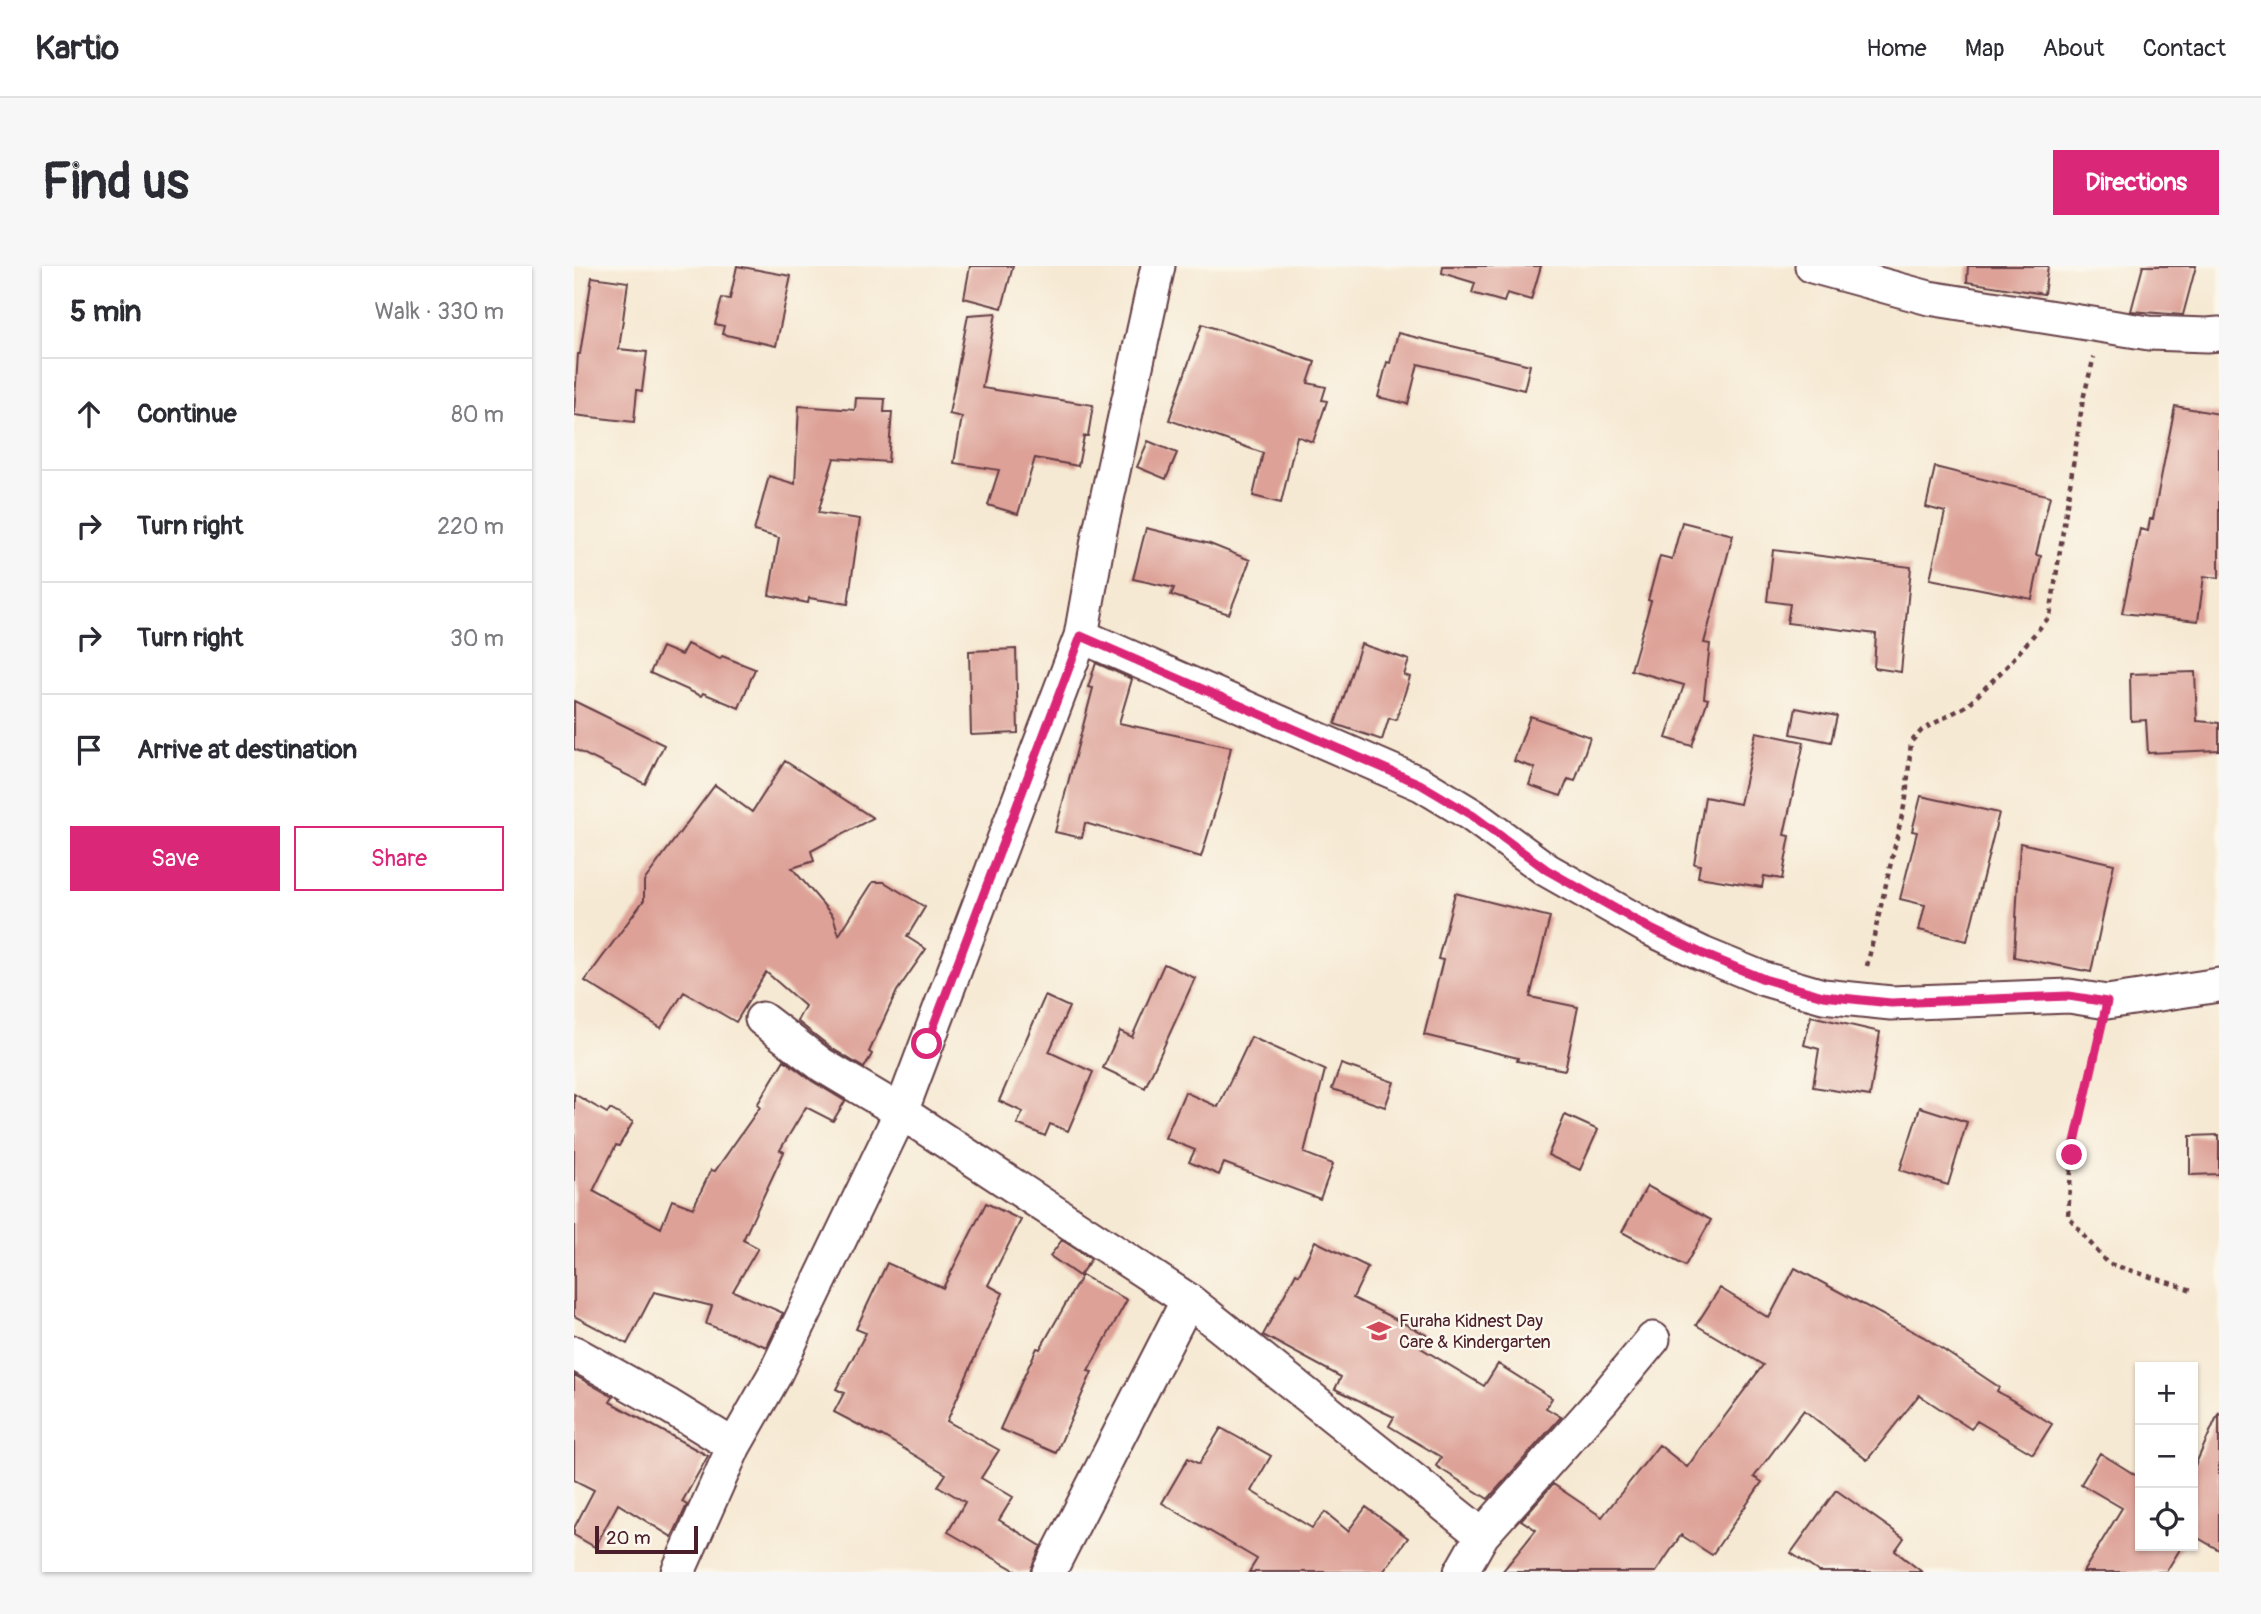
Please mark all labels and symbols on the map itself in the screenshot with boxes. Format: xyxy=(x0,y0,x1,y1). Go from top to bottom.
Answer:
route start xyxy=(911,1028,942,1059)
route end xyxy=(2056,1139,2087,1170)
place label: Furaha Kidnest Day Care & Kindergarten xyxy=(1399,1310,1551,1354)
school or university icon: Furaha Kidnest Day Care & Kindergarten xyxy=(1365,1317,1393,1345)
scale bar xyxy=(595,1523,698,1555)

